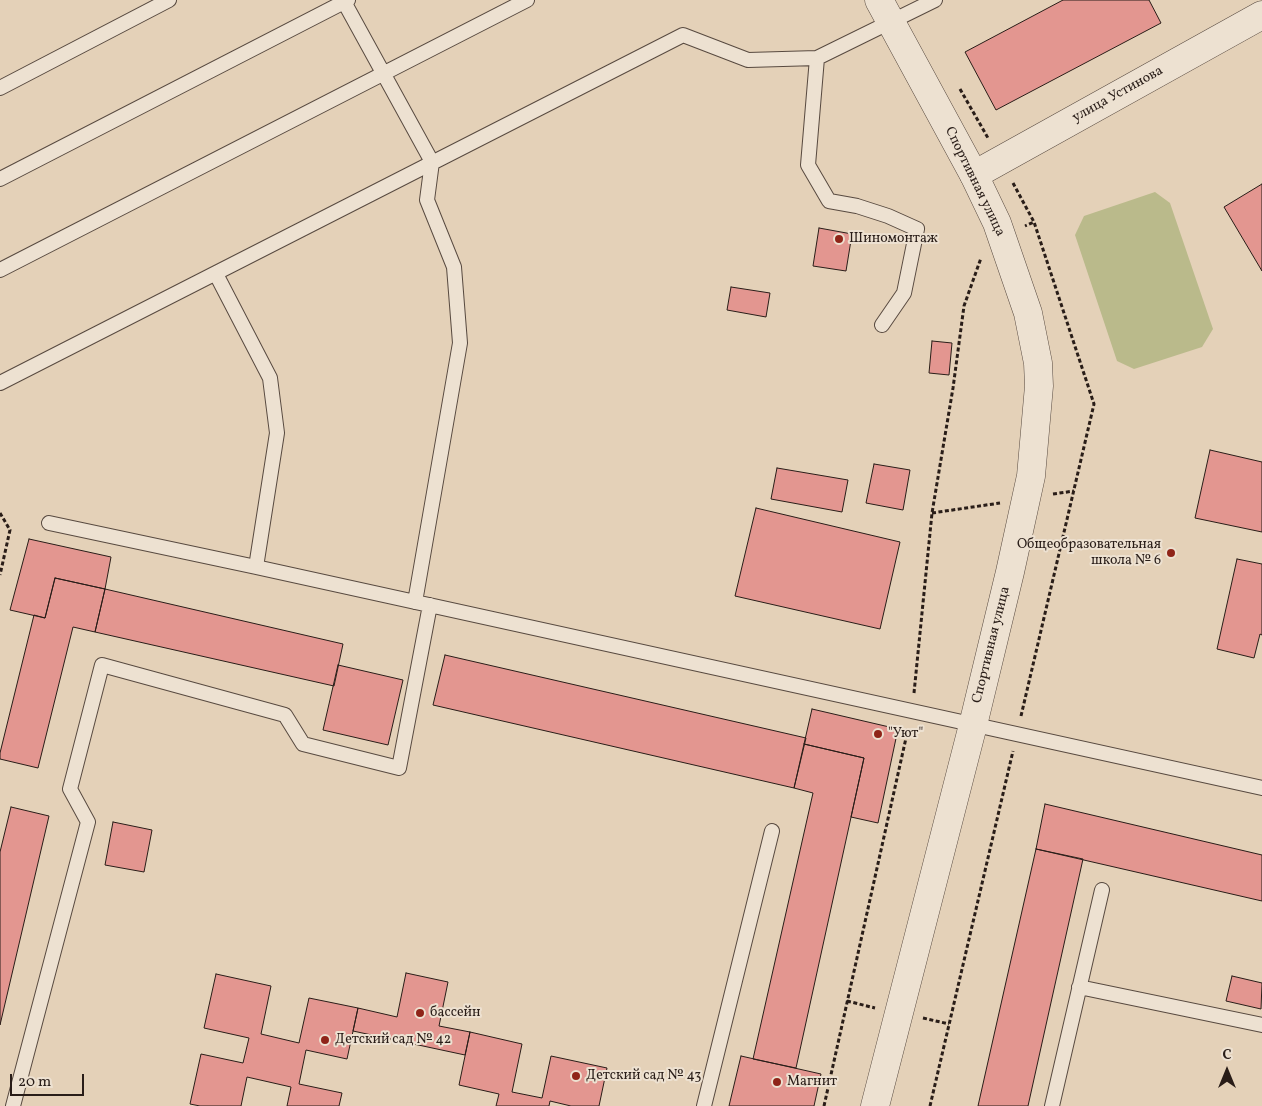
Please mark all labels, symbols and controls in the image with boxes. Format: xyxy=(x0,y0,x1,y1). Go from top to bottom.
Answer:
street label: улица Устинова xyxy=(1070,63,1166,127)
street label: Спортивная улица xyxy=(940,124,1008,240)
place label: Шиномонтаж xyxy=(849,231,938,247)
marker: Шиномонтаж xyxy=(833,233,845,245)
place label: Общеобразовательная школа № 6 xyxy=(1017,537,1161,570)
marker: Общеобразовательная школа № 6 xyxy=(1165,547,1177,559)
street label: Спортивная улица xyxy=(969,585,1015,705)
place label: "Уют" xyxy=(888,726,923,742)
marker: "Уют" xyxy=(872,728,884,740)
place label: бассейн xyxy=(430,1005,481,1021)
marker: бассейн xyxy=(414,1007,426,1019)
place label: Детский сад № 42 xyxy=(335,1032,451,1048)
marker: Детский сад № 42 xyxy=(319,1034,331,1046)
north arrow xyxy=(1202,1046,1252,1096)
text: С xyxy=(1222,1046,1232,1065)
scale bar xyxy=(12,1064,86,1096)
place label: Детский сад № 43 xyxy=(586,1068,701,1084)
marker: Детский сад № 43 xyxy=(570,1070,582,1082)
text: 20 m xyxy=(18,1072,51,1093)
place label: Магнит xyxy=(787,1074,837,1090)
marker: Магнит xyxy=(771,1076,783,1088)

